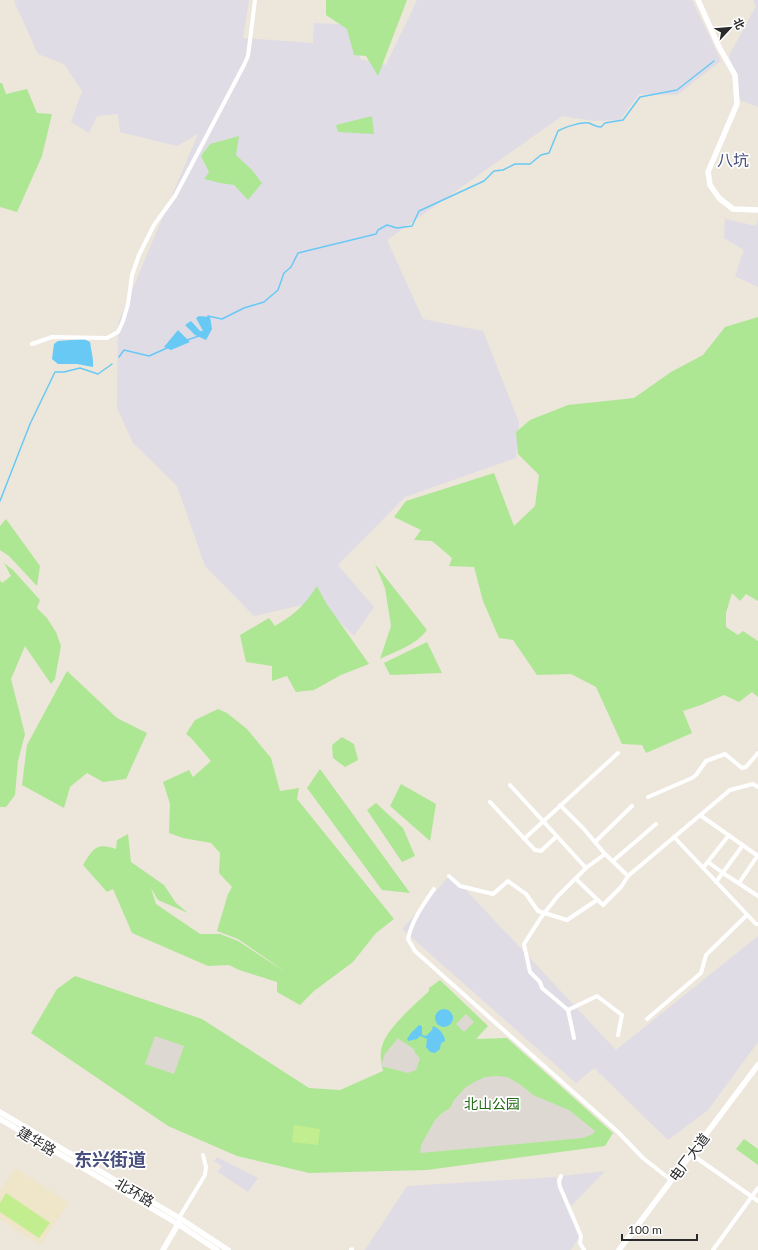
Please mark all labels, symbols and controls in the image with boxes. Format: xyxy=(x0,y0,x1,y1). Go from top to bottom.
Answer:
north arrow xyxy=(710,8,750,48)
text: 北 xyxy=(731,16,748,31)
district label: 八坑 xyxy=(717,150,749,169)
park label: 北山公园 xyxy=(464,1095,520,1112)
street label: 建华路 xyxy=(15,1123,59,1159)
street label: 电厂大道 xyxy=(665,1130,713,1184)
district label: 东兴街道 xyxy=(74,1148,146,1170)
street label: 北环路 xyxy=(113,1174,157,1210)
scale bar xyxy=(622,1216,697,1242)
text: 100 m xyxy=(628,1222,662,1237)

